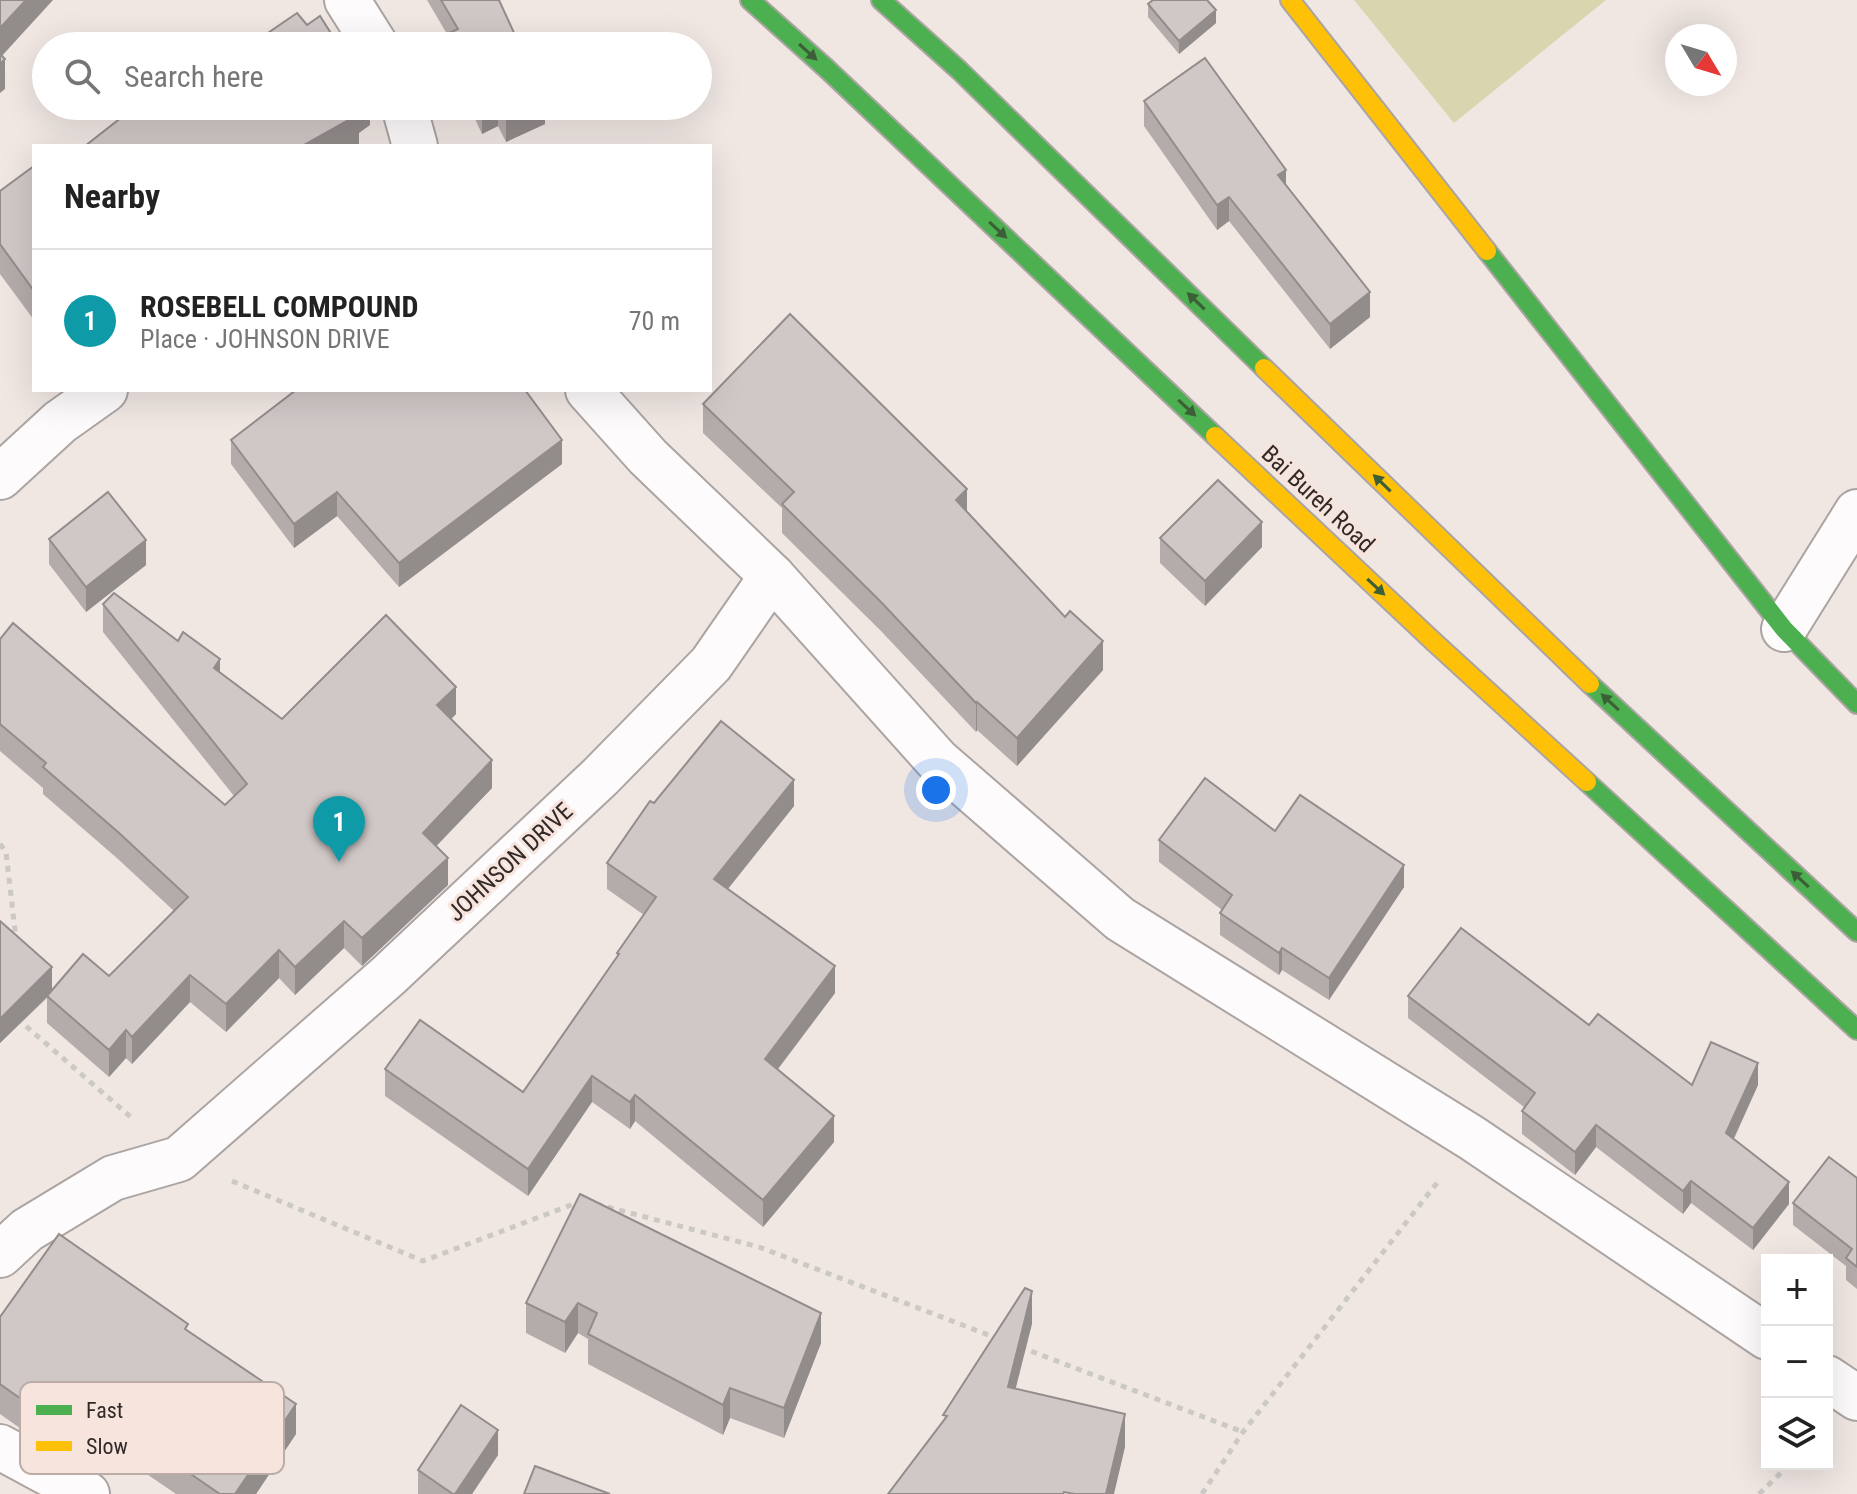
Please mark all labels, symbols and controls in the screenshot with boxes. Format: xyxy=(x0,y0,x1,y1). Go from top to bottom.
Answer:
north arrow xyxy=(1665,24,1737,96)
search box xyxy=(32,32,712,120)
one-way arrow xyxy=(798,43,818,61)
icon: search xyxy=(60,54,104,98)
text: Search here xyxy=(124,59,264,94)
text: Nearby xyxy=(64,176,160,216)
one-way arrow xyxy=(988,221,1007,239)
text: ROSEBELL COMPOUND xyxy=(140,289,418,324)
one-way arrow xyxy=(1187,293,1206,311)
text: 1 xyxy=(83,306,97,336)
text: 70 m xyxy=(629,306,680,336)
text: Place · JOHNSON DRIVE xyxy=(140,324,390,354)
one-way arrow xyxy=(1177,399,1196,417)
street label: Bai Bureh Road xyxy=(1256,440,1380,558)
one-way arrow xyxy=(1373,474,1392,493)
one-way arrow xyxy=(1366,577,1385,595)
one-way arrow xyxy=(1601,693,1620,711)
your location xyxy=(916,770,956,810)
pin: 1 xyxy=(313,796,365,862)
street label: JOHNSON DRIVE xyxy=(442,797,578,927)
one-way arrow xyxy=(1791,871,1810,889)
map controls xyxy=(1761,1254,1833,1470)
button: + xyxy=(1761,1254,1833,1326)
button: − xyxy=(1761,1326,1833,1398)
legend xyxy=(20,1382,284,1474)
text: Fast xyxy=(86,1398,123,1423)
button: layers xyxy=(1761,1398,1833,1470)
text: Slow xyxy=(86,1434,128,1459)

